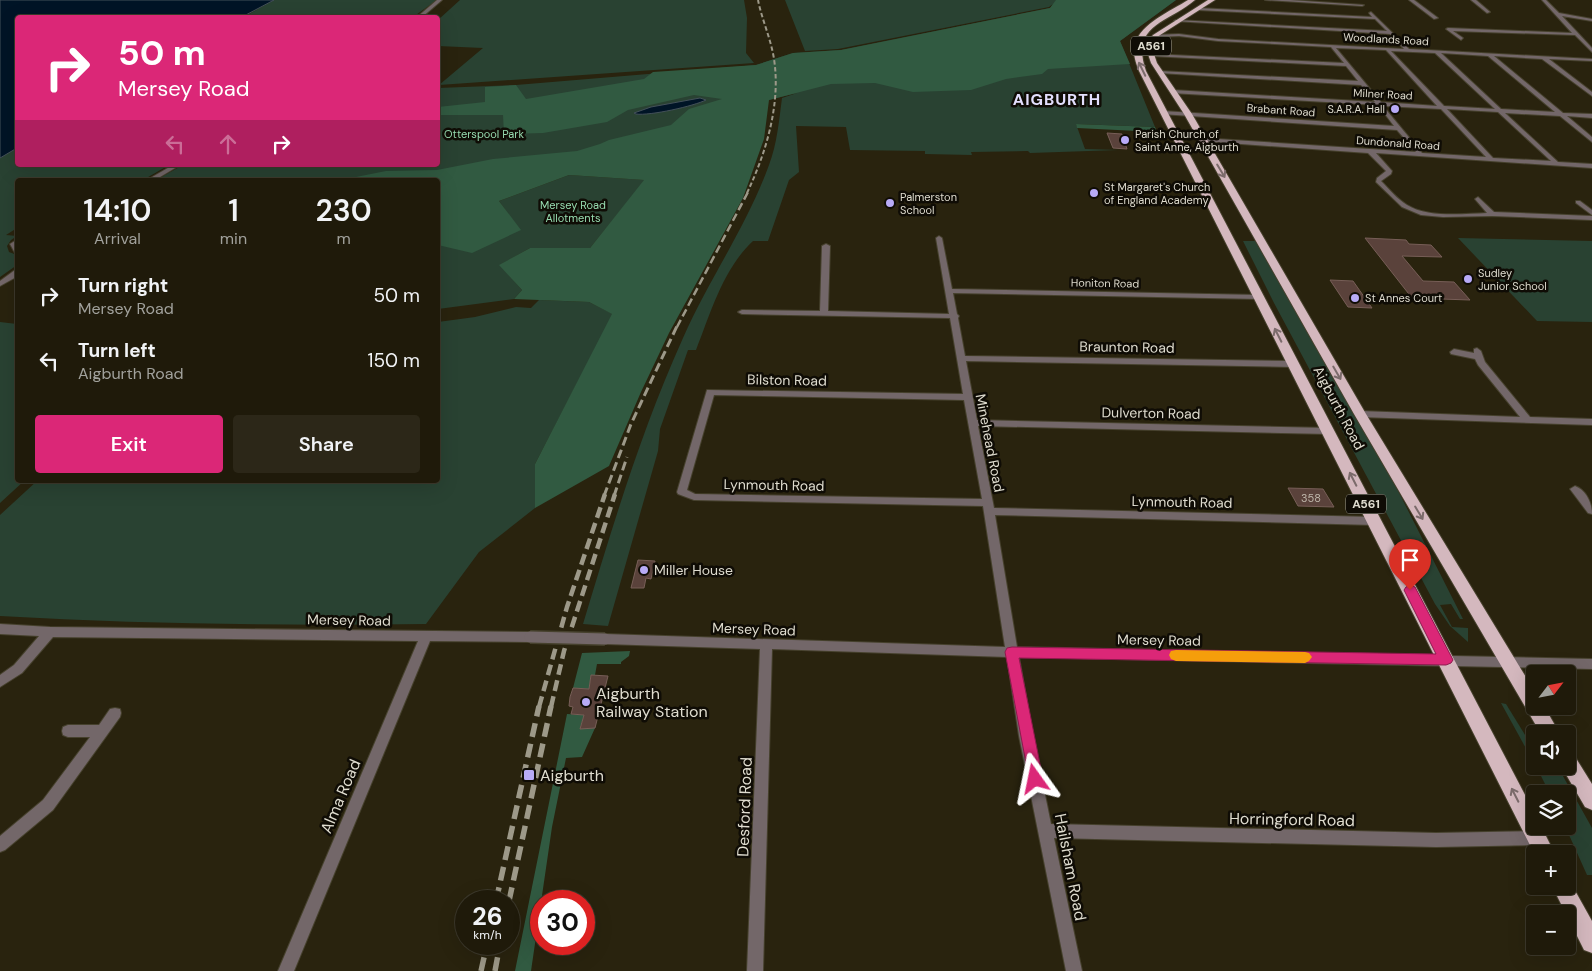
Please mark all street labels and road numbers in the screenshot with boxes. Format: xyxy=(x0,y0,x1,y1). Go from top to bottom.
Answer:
street label: Woodlands Road xyxy=(1343,30,1429,48)
road number: A561 xyxy=(1131,36,1171,56)
street label: Milner Road xyxy=(1353,85,1413,103)
street label: Brabant Road xyxy=(1246,101,1316,119)
street label: Dundonald Road xyxy=(1356,133,1440,153)
street label: Honiton Road xyxy=(1071,275,1139,291)
street label: Braunton Road xyxy=(1079,337,1175,357)
street label: Aigburth Road xyxy=(1309,363,1369,453)
street label: Bilston Road xyxy=(747,370,827,390)
street label: Minehead Road xyxy=(972,392,1008,494)
street label: Dulverton Road xyxy=(1101,403,1201,423)
street label: Lynmouth Road xyxy=(723,475,825,495)
street label: Lynmouth Road xyxy=(1131,492,1233,512)
road number: A561 xyxy=(1346,494,1386,514)
street label: Mersey Road xyxy=(307,610,391,630)
street label: Mersey Road xyxy=(712,619,796,639)
street label: Mersey Road xyxy=(1117,630,1201,650)
street label: Alma Road xyxy=(315,756,365,836)
street label: Desford Road xyxy=(732,757,757,857)
street label: Horringford Road xyxy=(1229,808,1355,831)
street label: Hailsham Road xyxy=(1050,812,1091,922)

